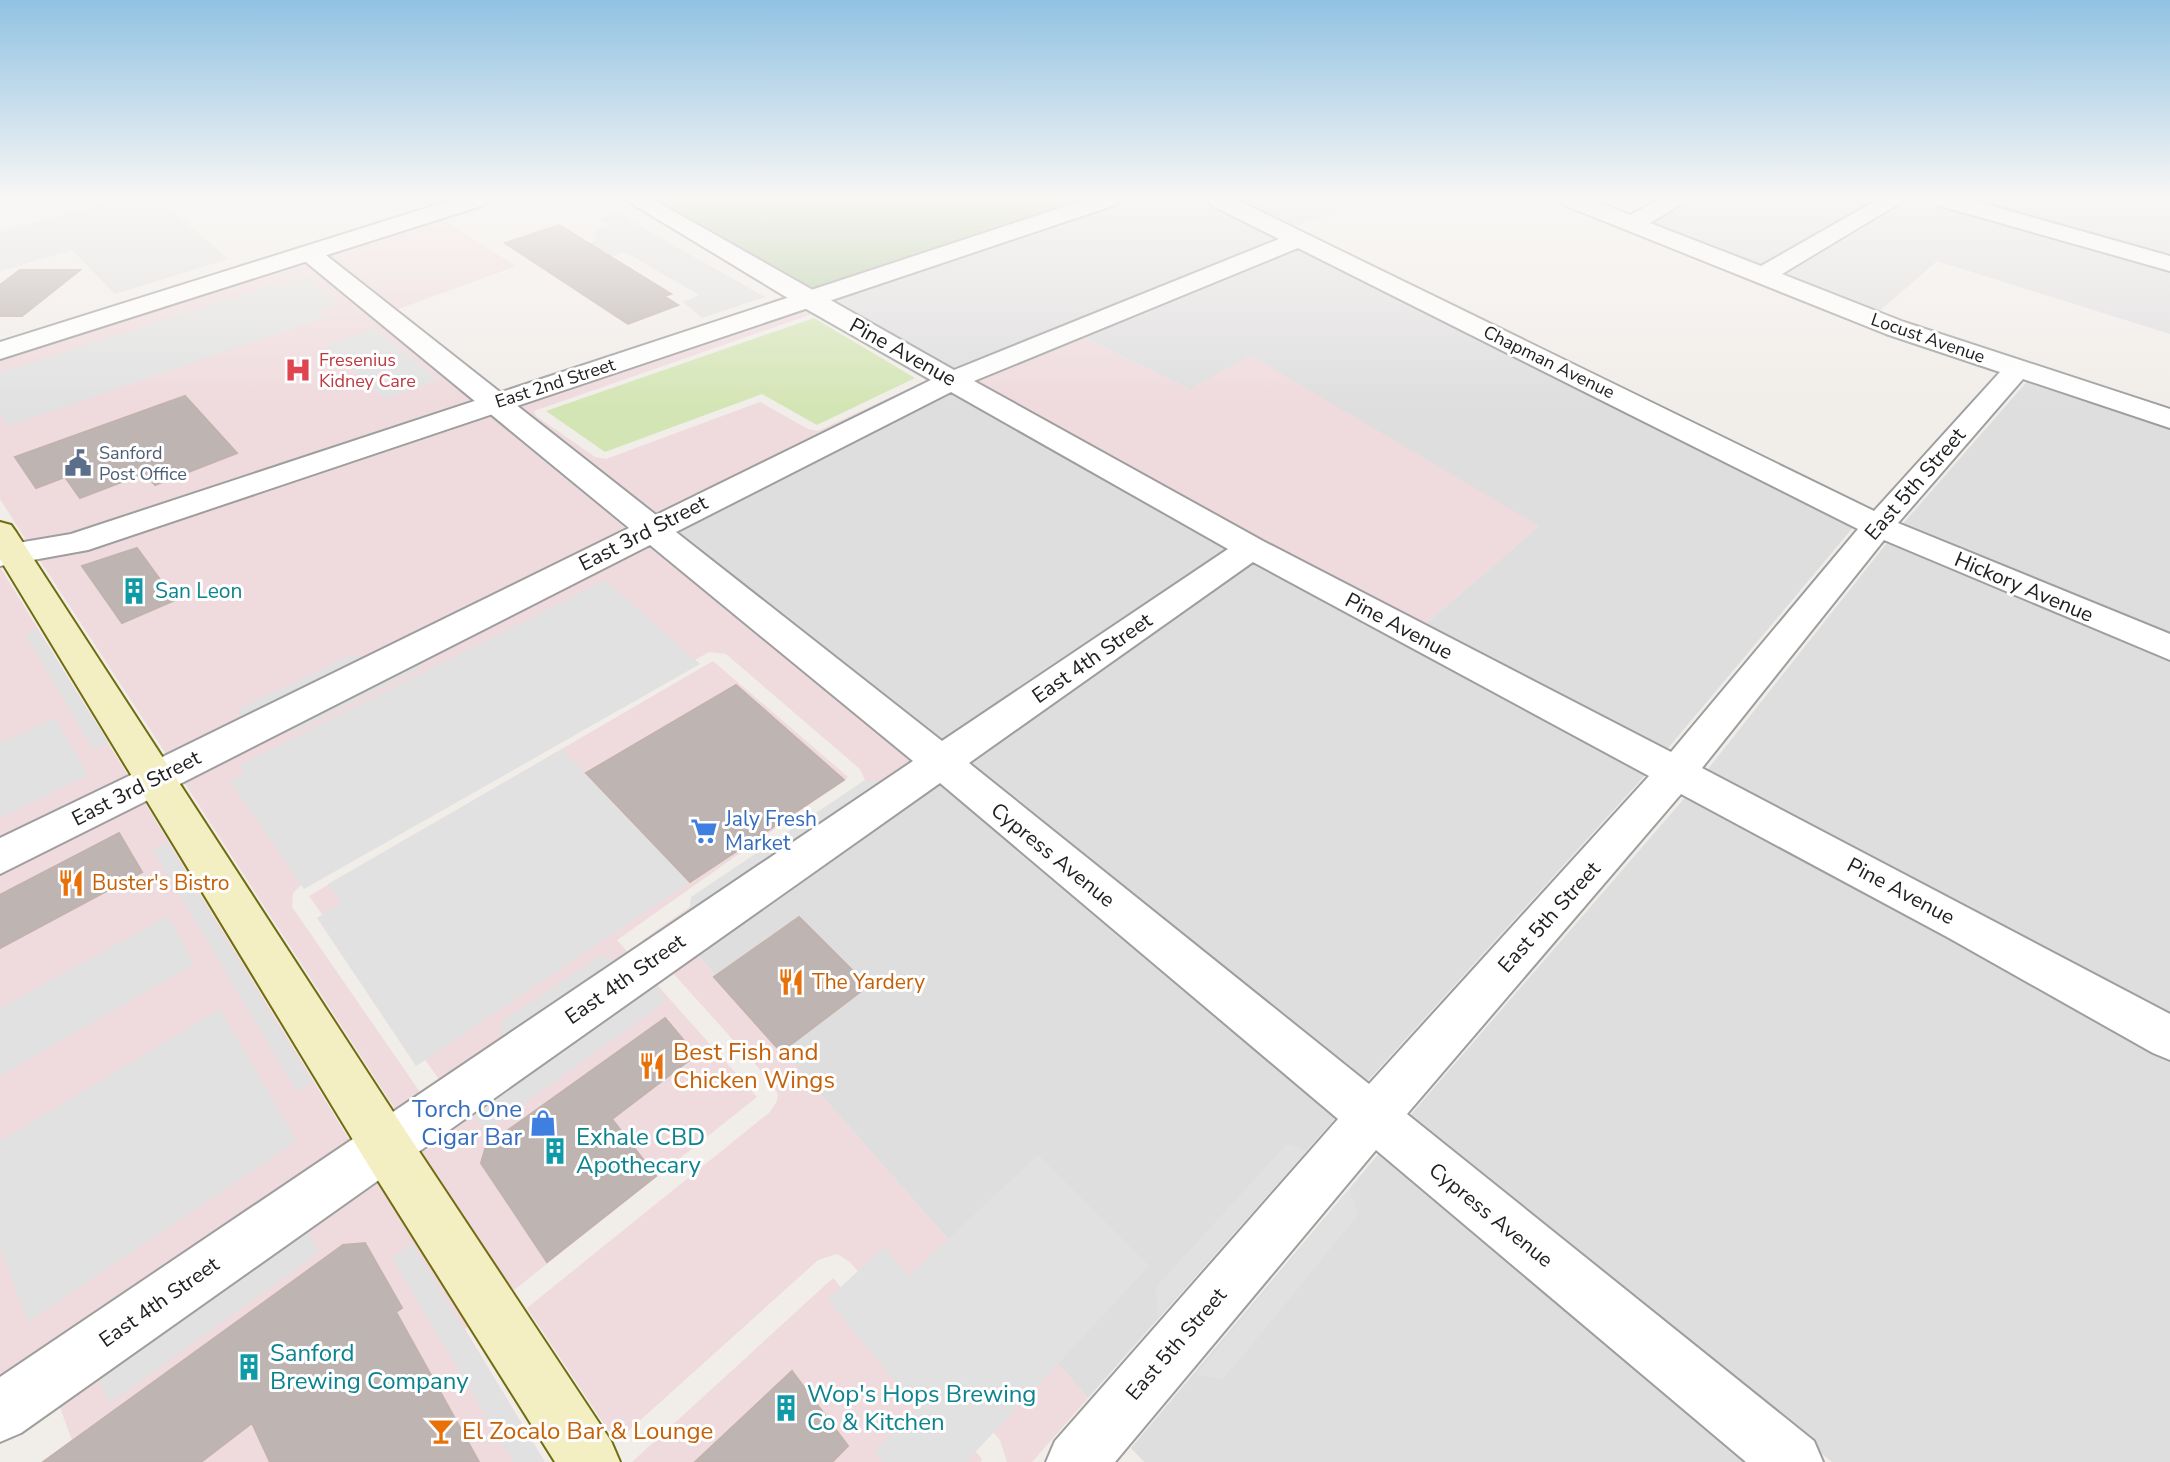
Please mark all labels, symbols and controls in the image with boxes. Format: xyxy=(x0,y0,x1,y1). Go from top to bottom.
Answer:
street label: Locust Avenue xyxy=(1868,307,1988,369)
street label: Pine Avenue xyxy=(845,311,961,393)
street label: Chapman Avenue xyxy=(1479,320,1619,404)
place label: Fresenius Kidney Care xyxy=(319,348,416,393)
street label: East 2nd Street xyxy=(492,352,619,414)
hospital icon: Fresenius Kidney Care xyxy=(283,355,313,385)
street label: East 5th Street xyxy=(1858,421,1972,546)
place label: Sanford Post Office xyxy=(99,441,187,486)
public building icon: Sanford Post Office xyxy=(63,448,93,478)
street label: East 3rd Street xyxy=(574,488,713,577)
street label: Hickory Avenue xyxy=(1950,545,2098,629)
building icon: San Leon xyxy=(119,576,149,606)
place label: San Leon xyxy=(155,577,242,605)
street label: Pine Avenue xyxy=(1340,586,1458,666)
street label: East 4th Street xyxy=(1026,606,1158,710)
street label: East 3rd Street xyxy=(67,743,206,832)
street label: Cypress Avenue xyxy=(985,796,1121,914)
place label: Jaly Fresh Market xyxy=(724,805,817,857)
supermarket icon: Jaly Fresh Market xyxy=(689,816,719,846)
street label: Pine Avenue xyxy=(1842,851,1960,931)
street label: East 5th Street xyxy=(1492,855,1607,979)
restaurant icon: Buster's Bistro xyxy=(56,868,86,898)
place label: Buster's Bistro xyxy=(92,869,230,897)
street label: East 4th Street xyxy=(559,927,691,1031)
restaurant icon: The Yardery xyxy=(776,967,806,997)
place label: The Yardery xyxy=(812,968,925,996)
place label: Best Fish and Chicken Wings xyxy=(673,1036,835,1096)
restaurant icon: Best Fish and Chicken Wings xyxy=(637,1051,667,1081)
place label: Torch One Cigar Bar xyxy=(412,1093,522,1153)
shop icon: Torch One Cigar Bar xyxy=(528,1108,558,1138)
place label: Exhale CBD Apothecary xyxy=(576,1121,705,1181)
building icon: Exhale CBD Apothecary xyxy=(540,1136,570,1166)
street label: Cypress Avenue xyxy=(1423,1156,1559,1274)
street label: East 4th Street xyxy=(93,1250,225,1354)
street label: East 5th Street xyxy=(1119,1281,1233,1406)
place label: Sanford Brewing Company xyxy=(270,1337,469,1397)
building icon: Sanford Brewing Company xyxy=(234,1352,264,1382)
place label: Wop's Hops Brewing Co & Kitchen xyxy=(807,1378,1036,1438)
building icon: Wop's Hops Brewing Co & Kitchen xyxy=(771,1393,801,1423)
place label: El Zocalo Bar & Lounge xyxy=(462,1415,713,1447)
bar icon: El Zocalo Bar & Lounge xyxy=(426,1416,456,1446)

